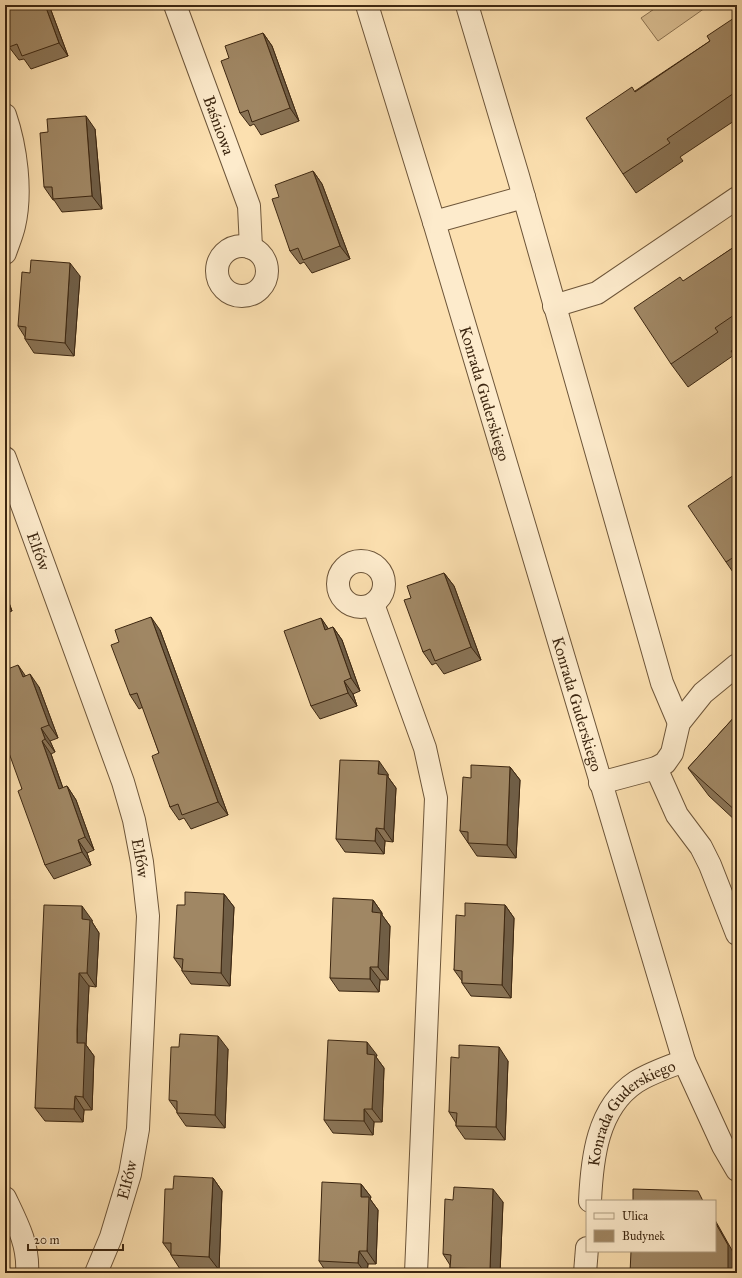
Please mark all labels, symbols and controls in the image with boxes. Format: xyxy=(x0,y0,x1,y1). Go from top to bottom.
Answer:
street label: Baśniowa xyxy=(200,93,239,157)
street label: Konrada Guderskiego xyxy=(456,324,514,463)
street label: Elfów xyxy=(23,529,55,573)
street label: Konrada Guderskiego xyxy=(549,634,607,774)
street label: Elfów xyxy=(128,837,153,879)
street label: Konrada Guderskiego xyxy=(583,1056,678,1167)
street label: Elfów xyxy=(113,1158,141,1202)
legend xyxy=(586,1200,716,1252)
text: Ulica xyxy=(622,1209,649,1223)
scale bar xyxy=(28,1226,123,1252)
text: Budynek xyxy=(622,1229,665,1243)
text: 20 m xyxy=(34,1233,60,1247)

